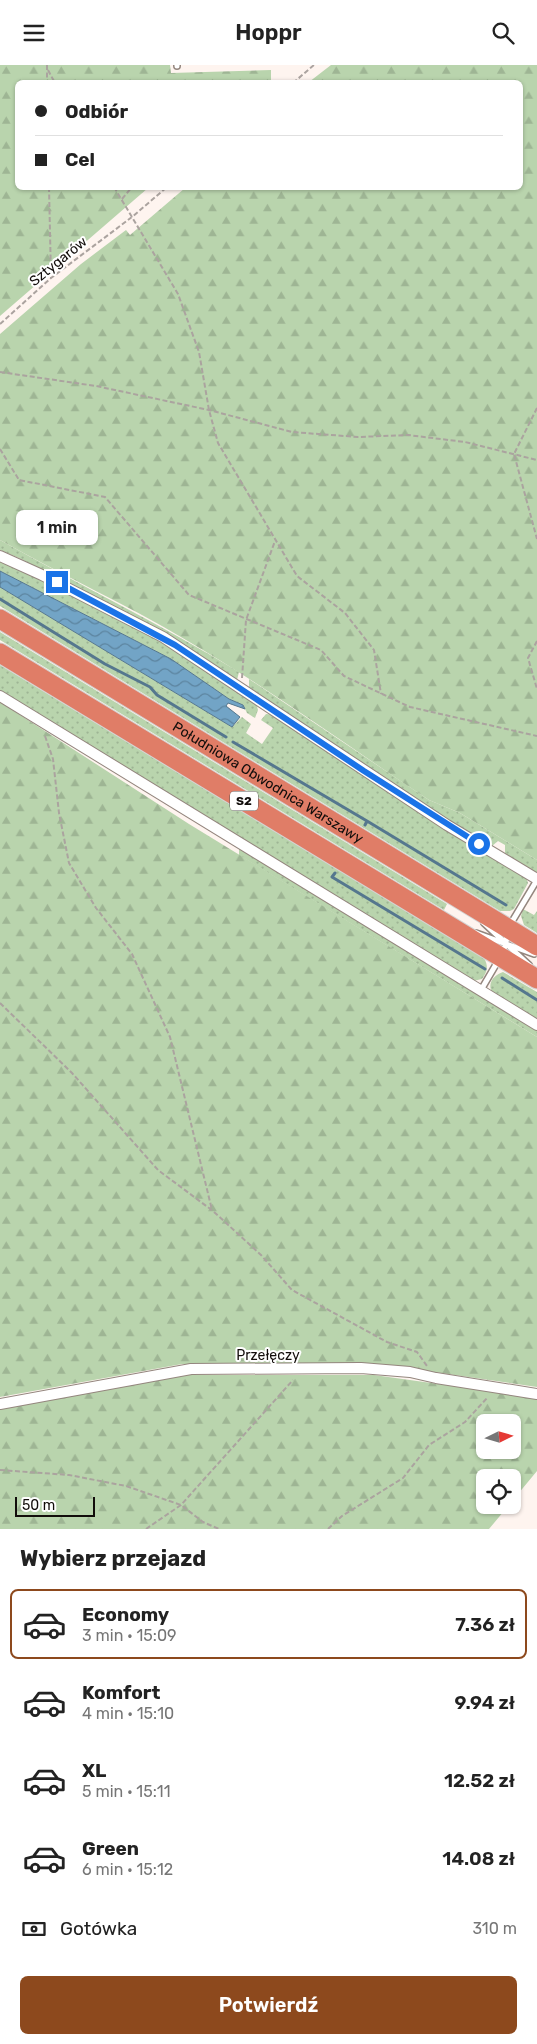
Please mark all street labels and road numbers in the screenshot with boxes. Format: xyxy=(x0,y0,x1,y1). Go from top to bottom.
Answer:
street label: Sztygarów xyxy=(26,233,91,290)
street label: Południowa Obwodnica Warszawy xyxy=(170,718,367,847)
road number: S2 xyxy=(230,791,258,811)
street label: Przełęczy xyxy=(236,1347,300,1364)

